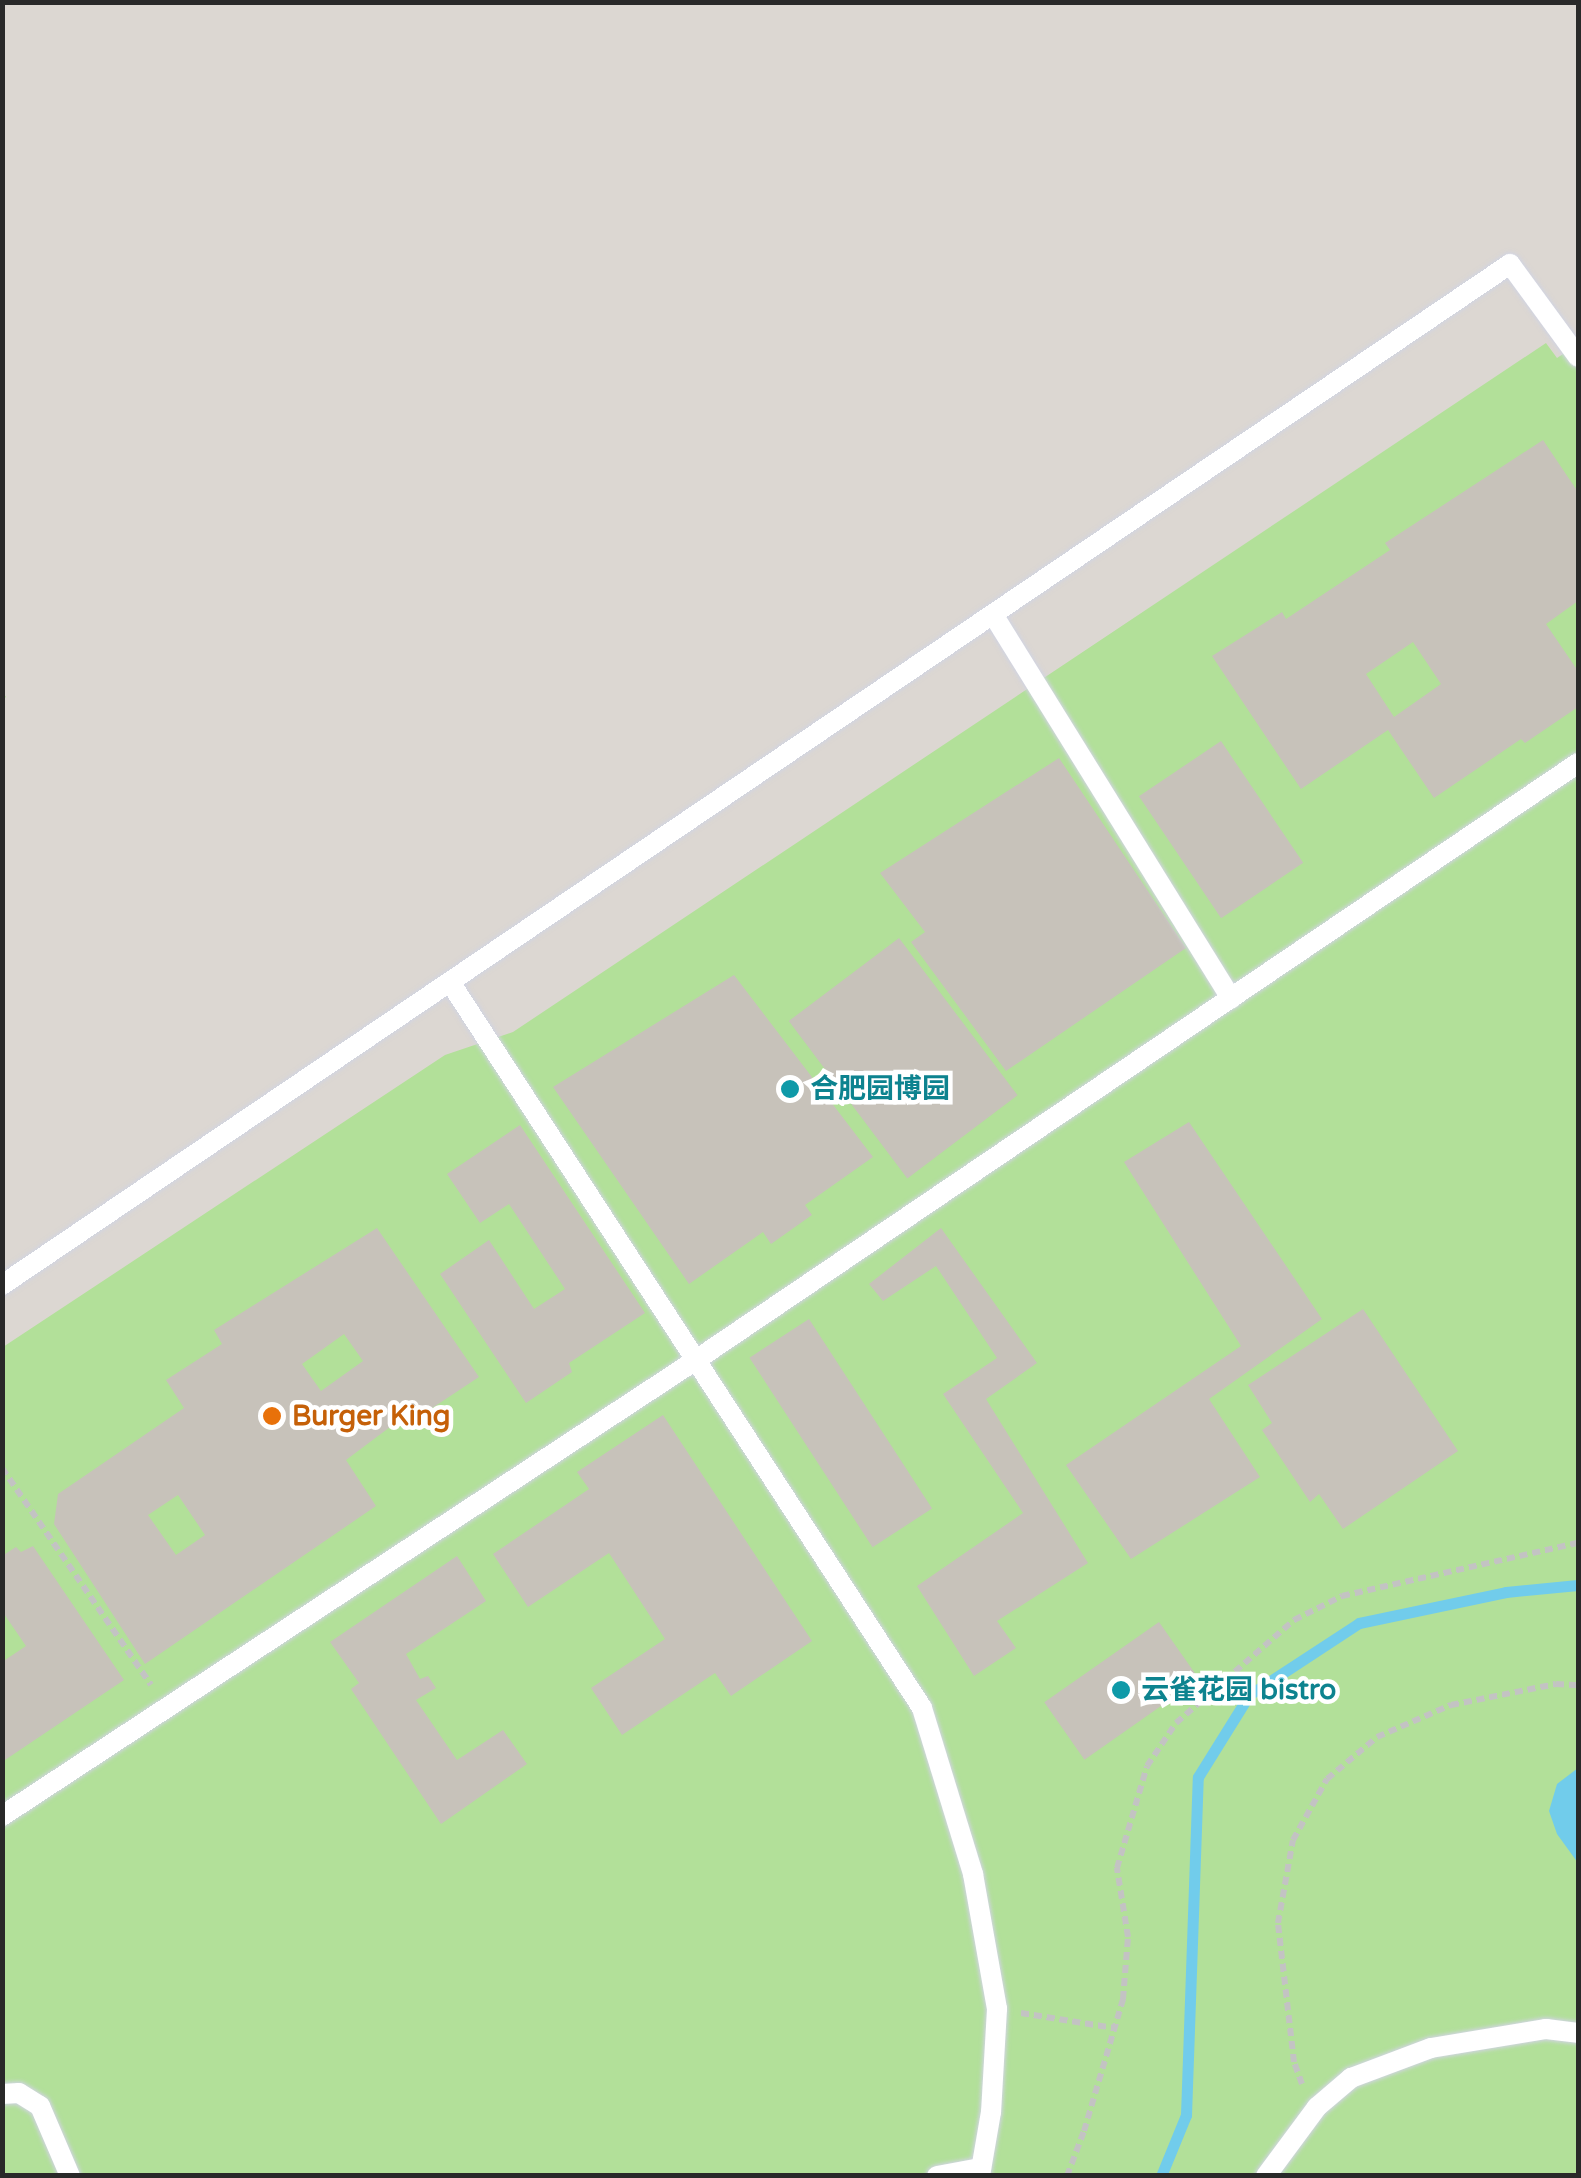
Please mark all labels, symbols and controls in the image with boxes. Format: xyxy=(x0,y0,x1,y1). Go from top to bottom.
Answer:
place label: 合肥园博园 xyxy=(810,1072,950,1106)
marker: 合肥园博园 xyxy=(779,1078,801,1100)
place label: Burger King xyxy=(292,1399,451,1433)
marker: Burger King xyxy=(261,1405,283,1427)
place label: 云雀花园 bistro xyxy=(1141,1673,1336,1707)
marker: 云雀花园 bistro xyxy=(1110,1679,1132,1701)

